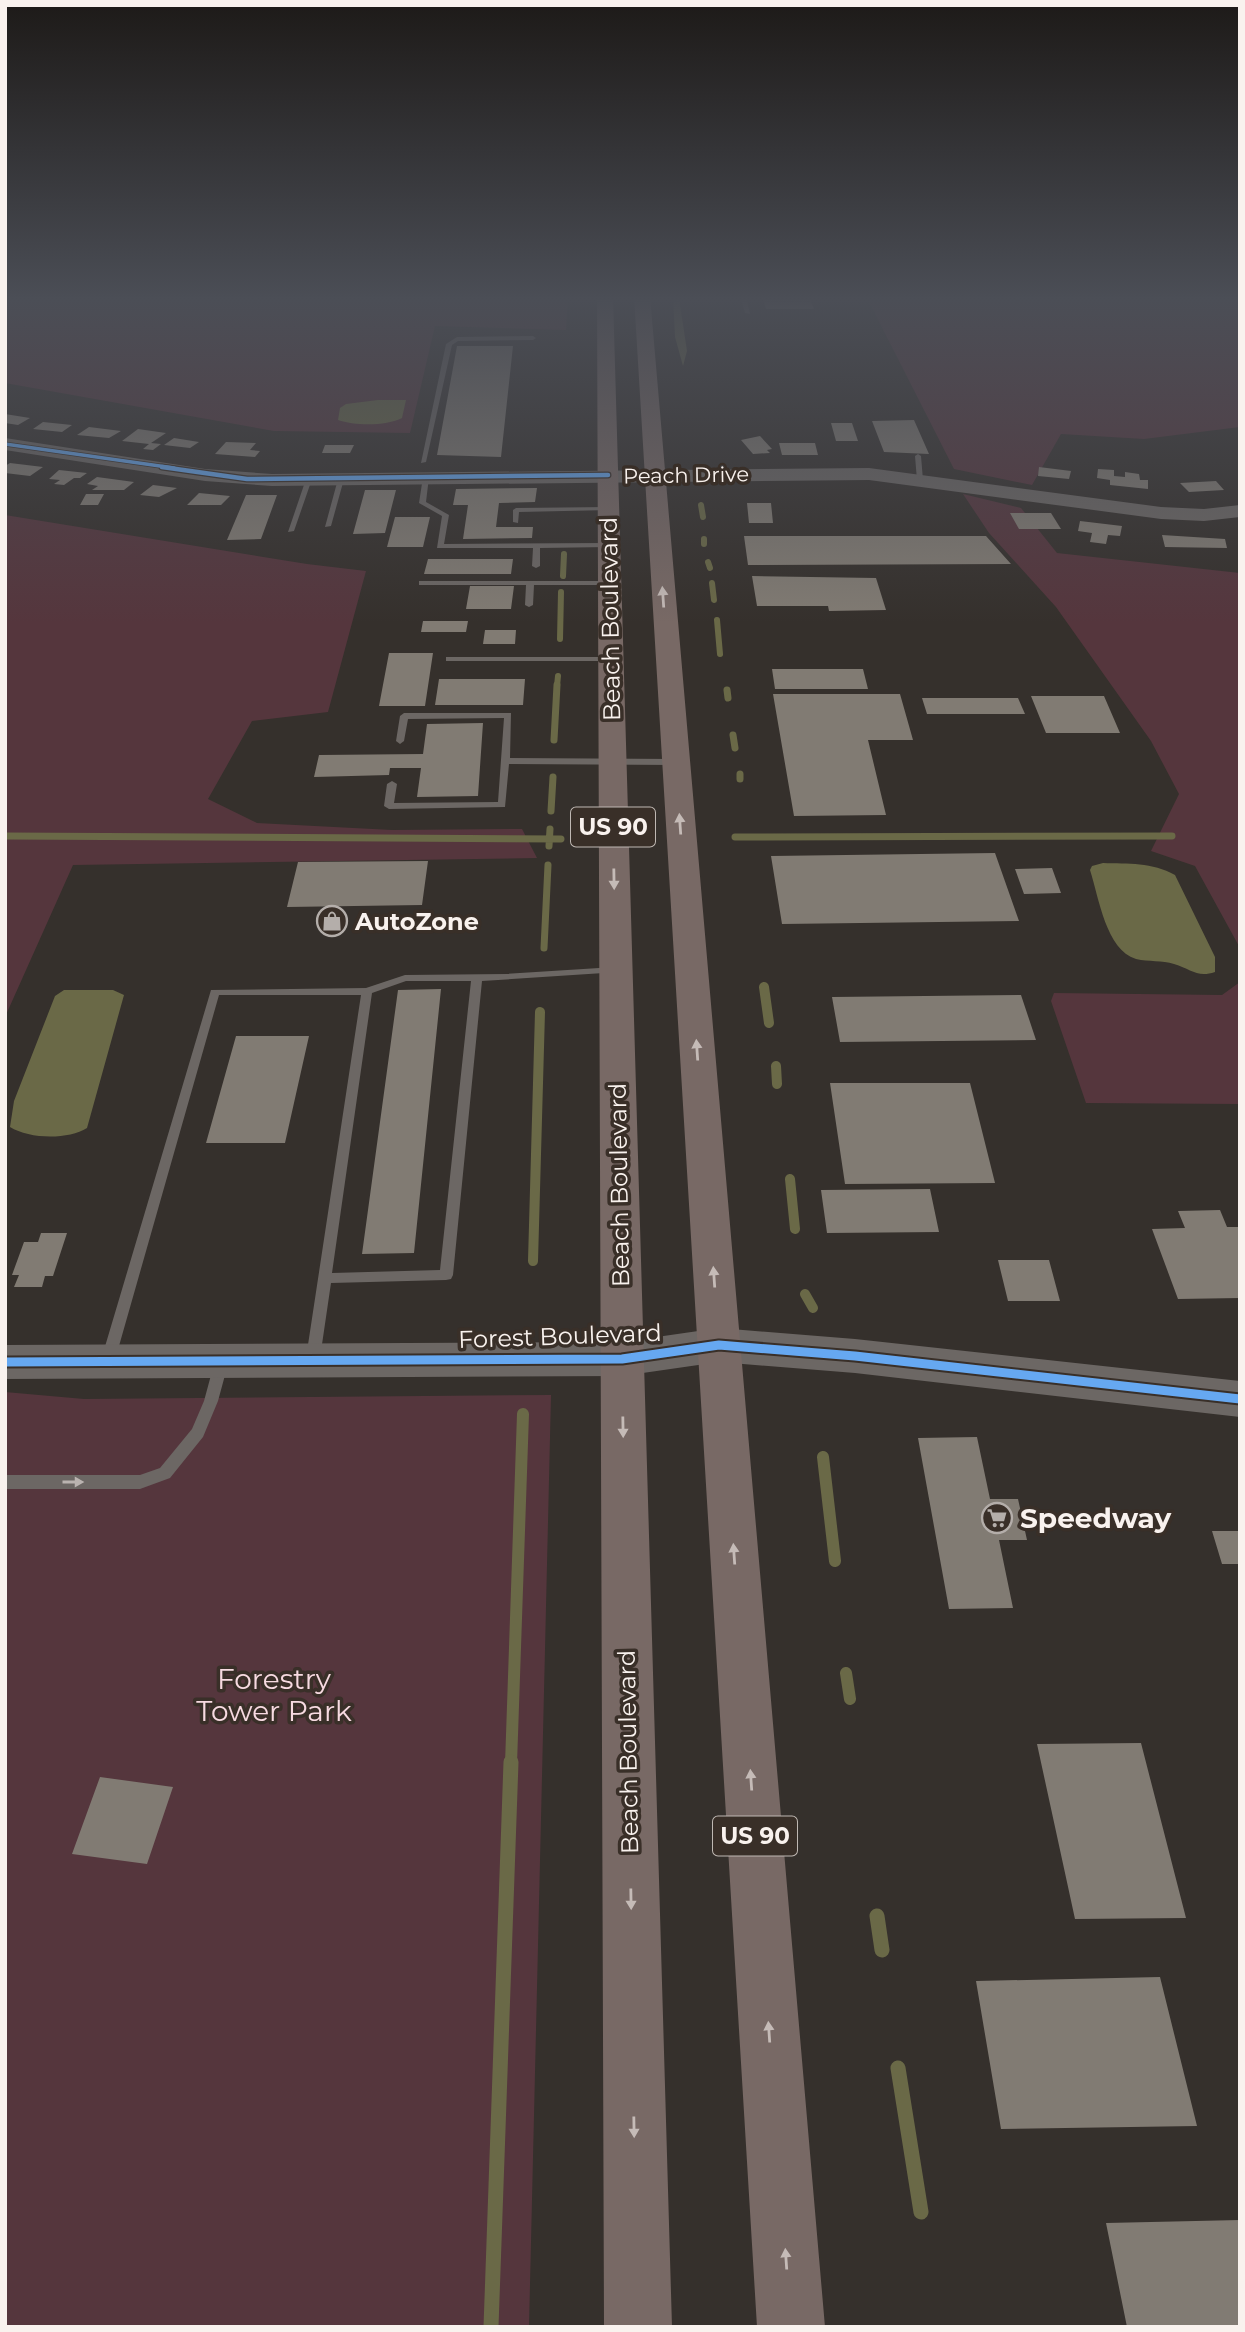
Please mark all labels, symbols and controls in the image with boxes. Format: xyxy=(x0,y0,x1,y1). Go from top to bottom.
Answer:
street label: Peach Drive xyxy=(623,461,749,489)
street label: Beach Boulevard xyxy=(594,517,626,721)
one-way arrow xyxy=(657,586,668,608)
road number: US 90 xyxy=(571,807,655,846)
one-way arrow xyxy=(674,812,685,834)
one-way arrow xyxy=(608,868,620,890)
shop icon: AutoZone xyxy=(315,904,349,938)
place label: AutoZone xyxy=(354,907,479,936)
one-way arrow xyxy=(691,1039,702,1061)
street label: Beach Boulevard xyxy=(603,1083,635,1287)
one-way arrow xyxy=(708,1266,719,1288)
street label: Forest Boulevard xyxy=(458,1318,662,1354)
one-way arrow xyxy=(617,1416,629,1438)
one-way arrow xyxy=(63,1476,85,1488)
supermarket icon: Speedway xyxy=(980,1501,1014,1535)
place label: Speedway xyxy=(1020,1501,1172,1535)
one-way arrow xyxy=(728,1542,739,1564)
street label: Beach Boulevard xyxy=(612,1650,644,1854)
park label: Forestry Tower Park xyxy=(196,1662,352,1728)
one-way arrow xyxy=(745,1769,756,1791)
road number: US 90 xyxy=(713,1816,797,1856)
one-way arrow xyxy=(625,1889,636,1911)
one-way arrow xyxy=(763,2021,774,2043)
one-way arrow xyxy=(629,2116,640,2138)
one-way arrow xyxy=(780,2247,791,2269)

